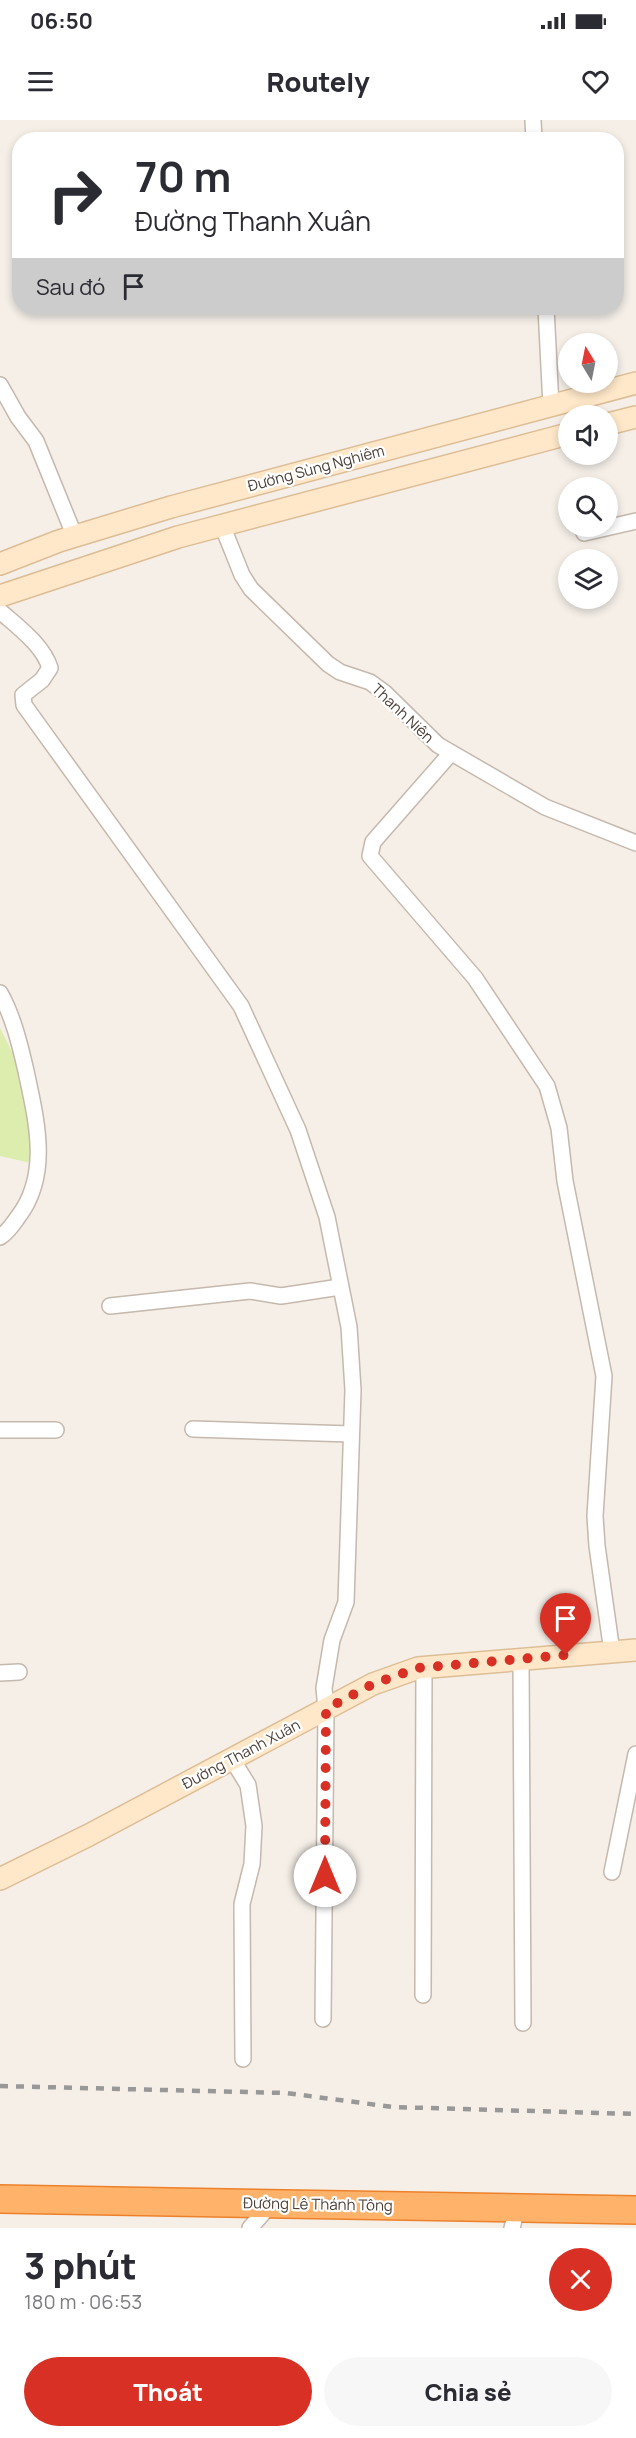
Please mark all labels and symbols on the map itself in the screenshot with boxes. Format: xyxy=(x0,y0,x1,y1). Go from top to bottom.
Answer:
north arrow xyxy=(558,333,618,393)
street label: Đường Sùng Nghiêm xyxy=(245,440,387,496)
street label: Thanh Niên xyxy=(367,679,439,747)
pin xyxy=(540,1593,591,1655)
street label: Đường Thanh Xuân xyxy=(178,1714,304,1794)
position arrow xyxy=(293,1844,357,1908)
street label: Đường Lê Thánh Tông xyxy=(243,2192,393,2216)

